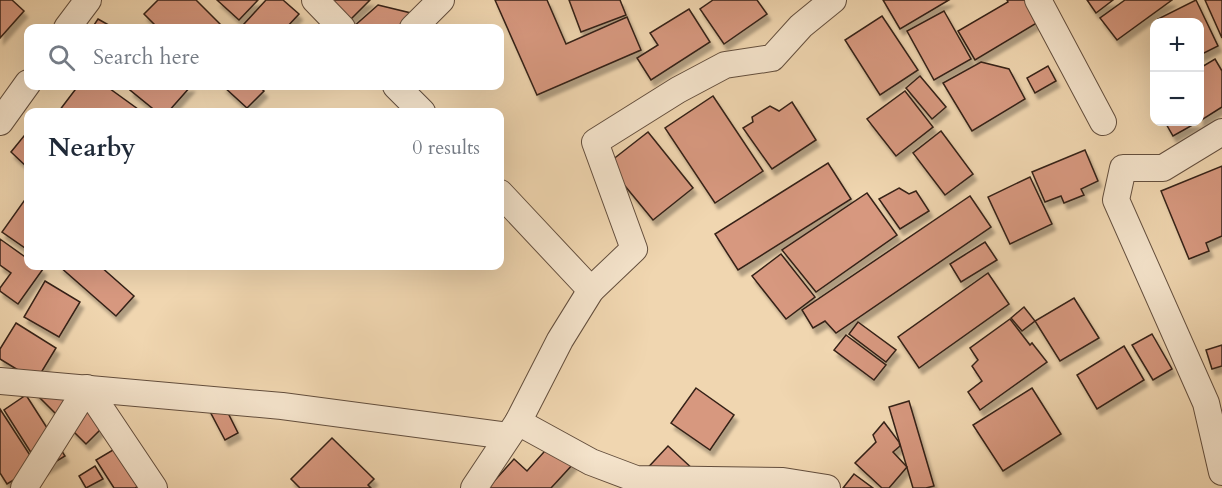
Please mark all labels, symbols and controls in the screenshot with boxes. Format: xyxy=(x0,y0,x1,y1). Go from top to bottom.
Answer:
map controls xyxy=(1150,18,1204,126)
button: + xyxy=(1150,18,1204,72)
search box xyxy=(24,24,504,90)
icon: search xyxy=(45,41,78,74)
text: Search here xyxy=(93,42,200,72)
button: − xyxy=(1150,72,1204,126)
text: Nearby xyxy=(48,130,136,165)
text: 0 results xyxy=(412,134,480,161)

